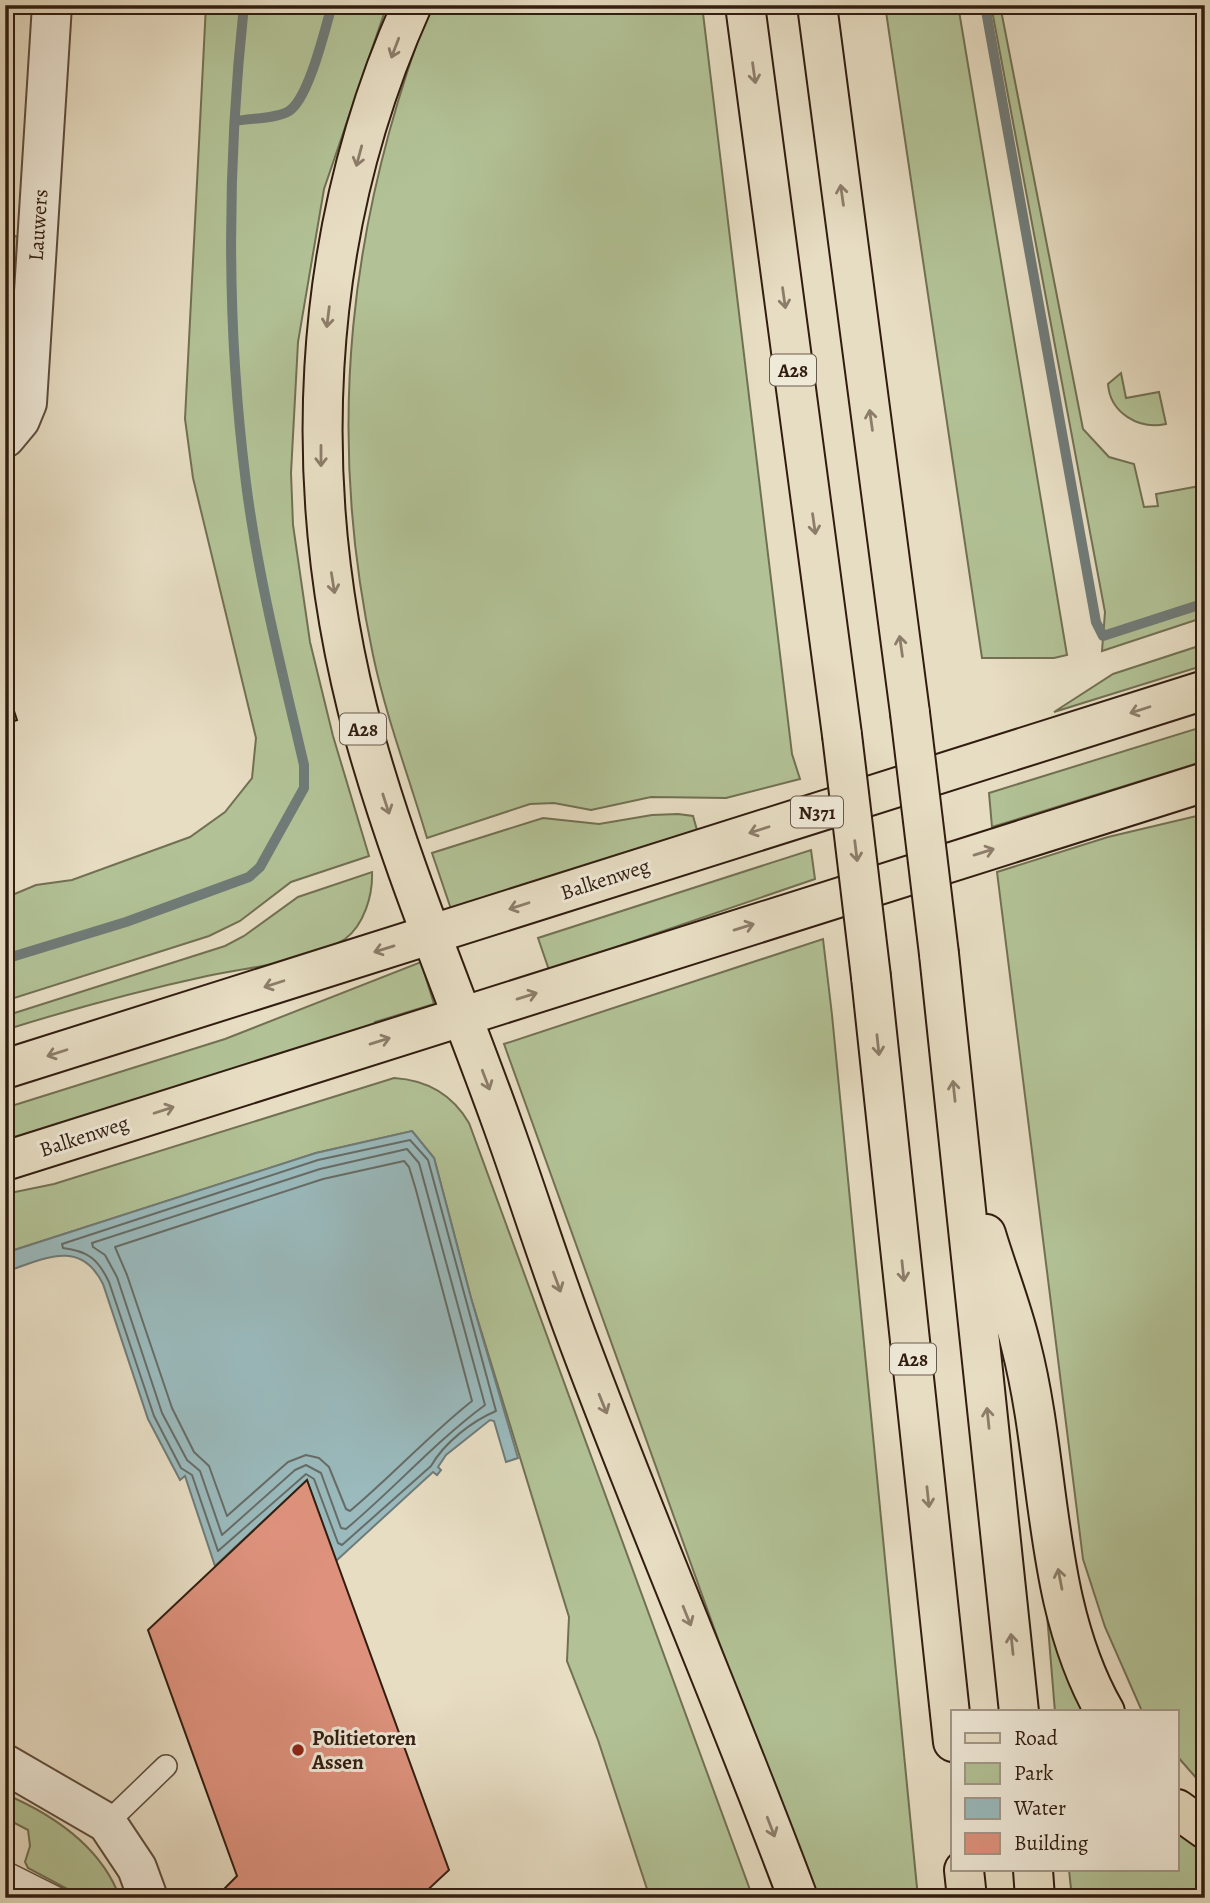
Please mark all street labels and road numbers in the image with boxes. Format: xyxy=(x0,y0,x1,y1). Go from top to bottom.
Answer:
street label: Lauwers xyxy=(22,188,54,262)
road number: A28 xyxy=(770,354,816,386)
road number: A28 xyxy=(340,714,386,744)
road number: N371 xyxy=(791,796,843,828)
street label: Balkenweg xyxy=(557,851,654,907)
street label: Balkenweg xyxy=(36,1108,133,1164)
road number: A28 xyxy=(890,1344,936,1374)

